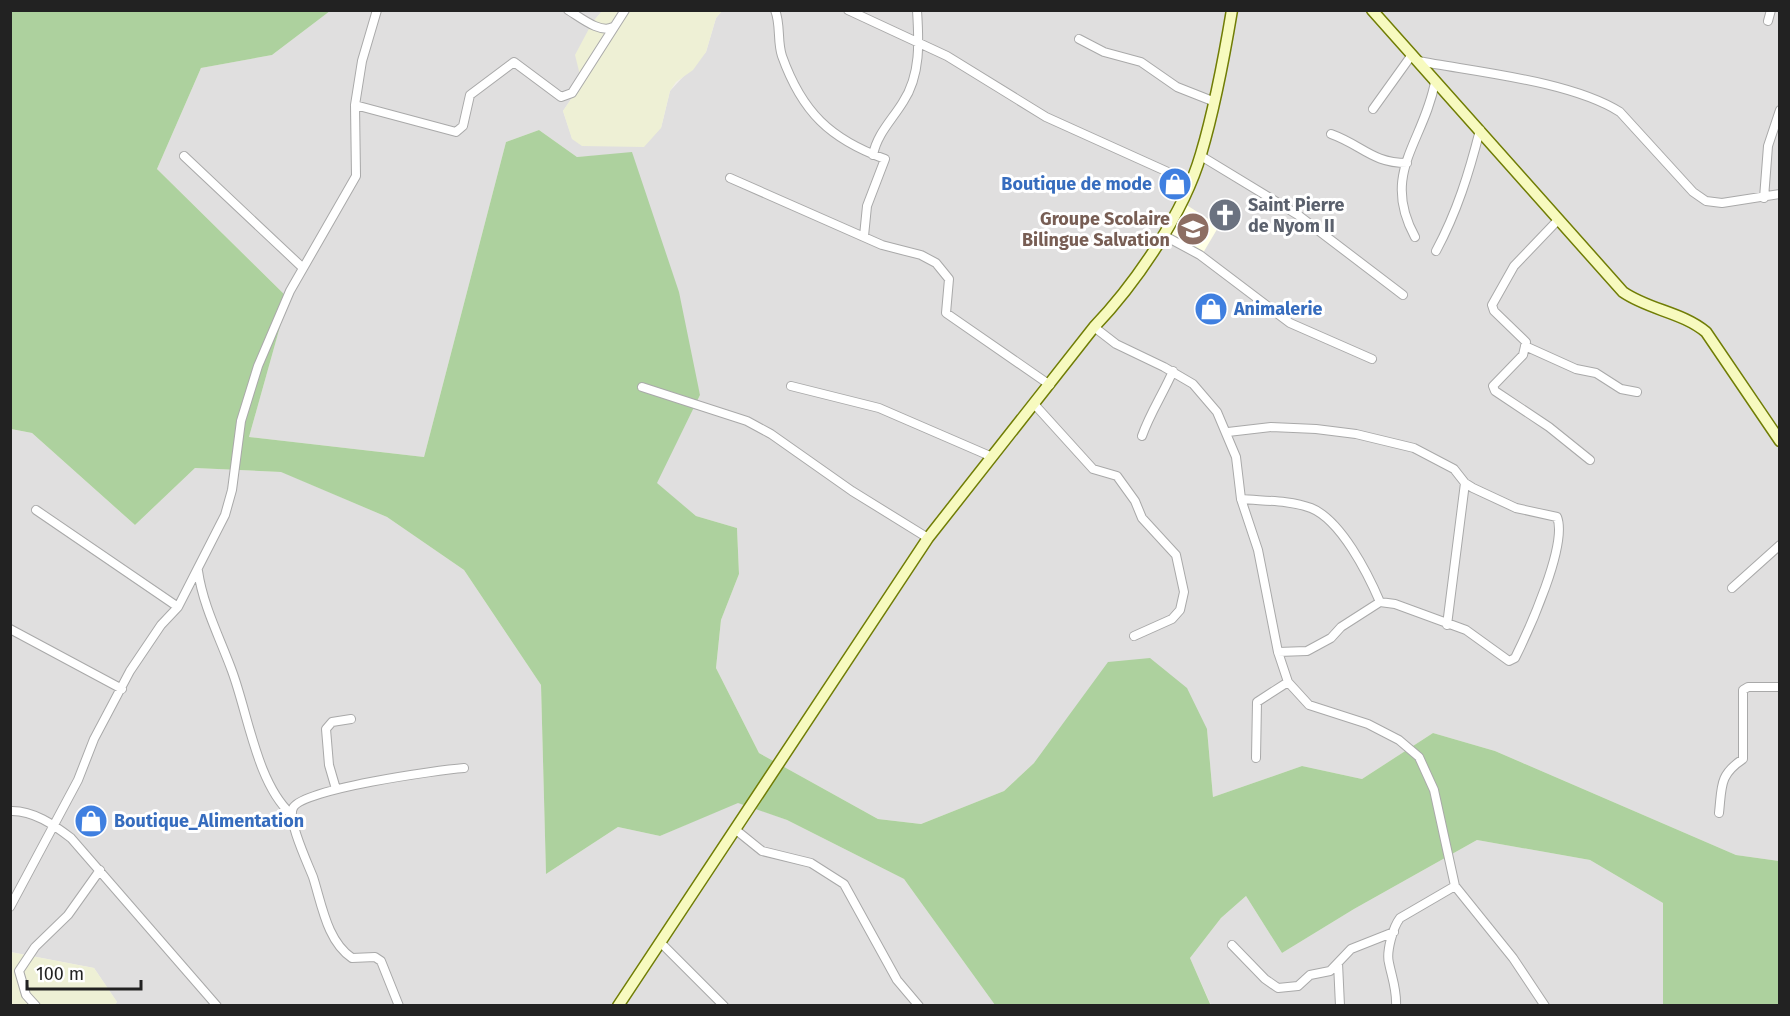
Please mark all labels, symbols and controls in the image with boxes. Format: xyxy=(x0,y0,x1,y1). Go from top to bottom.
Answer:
shop icon: Boutique de mode xyxy=(1157,166,1193,202)
place label: Boutique de mode xyxy=(1001,173,1152,195)
place label: Saint Pierre de Nyom II xyxy=(1248,194,1345,237)
church icon: Saint Pierre de Nyom II xyxy=(1207,197,1243,233)
place label: Groupe Scolaire Bilingue Salvation xyxy=(1022,208,1170,251)
school or university icon: Groupe Scolaire Bilingue Salvation xyxy=(1175,211,1211,247)
shop icon: Animalerie xyxy=(1193,291,1229,327)
place label: Animalerie xyxy=(1233,298,1322,320)
shop icon: Boutique_Alimentation xyxy=(73,803,109,839)
place label: Boutique_Alimentation xyxy=(114,810,304,832)
scale bar xyxy=(27,953,141,991)
text: 100 m xyxy=(36,963,84,985)

